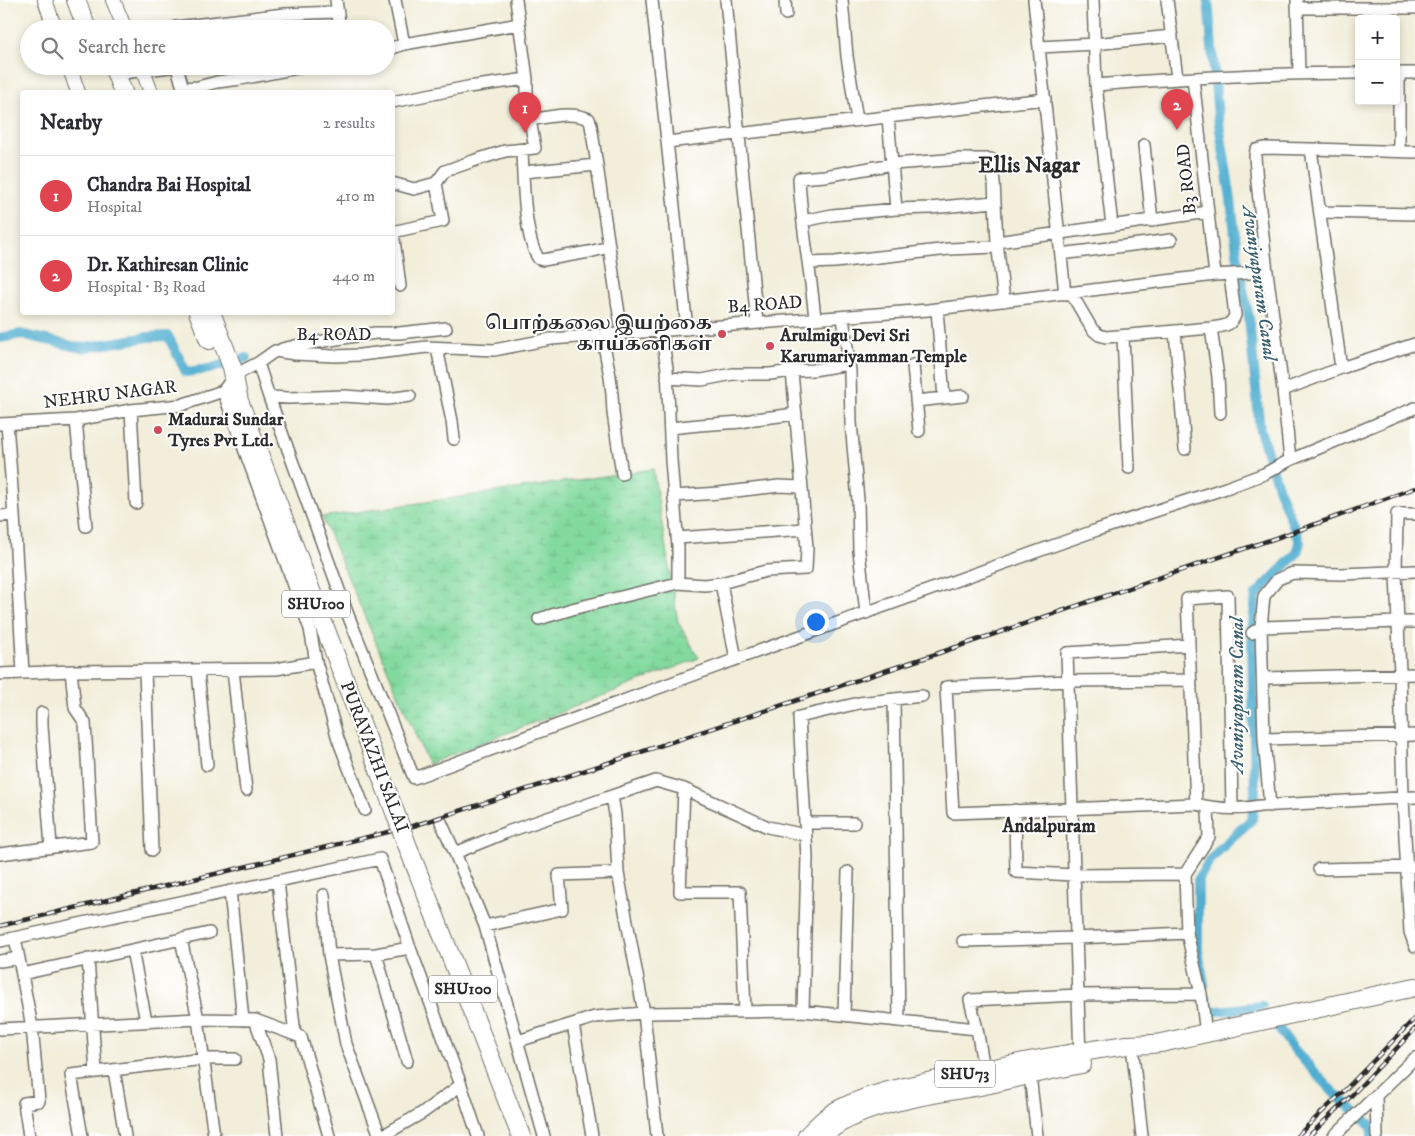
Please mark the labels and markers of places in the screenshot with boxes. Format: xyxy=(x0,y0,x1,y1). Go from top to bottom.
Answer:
pin: 2 xyxy=(1161,89,1193,130)
pin: 1 xyxy=(509,92,541,133)
place label: பொற்கலை இயற்கை காய்கனிகள் xyxy=(485,313,712,356)
place label: Arulmigu Devi Sri Karumariyamman Temple xyxy=(779,325,967,368)
marker: பொற்கலை இயற்கை காய்கனிகள் xyxy=(716,328,728,340)
marker: Arulmigu Devi Sri Karumariyamman Temple xyxy=(764,340,776,352)
place label: Madurai Sundar Tyres Pvt Ltd. xyxy=(167,409,284,452)
marker: Madurai Sundar Tyres Pvt Ltd. xyxy=(152,424,164,436)

